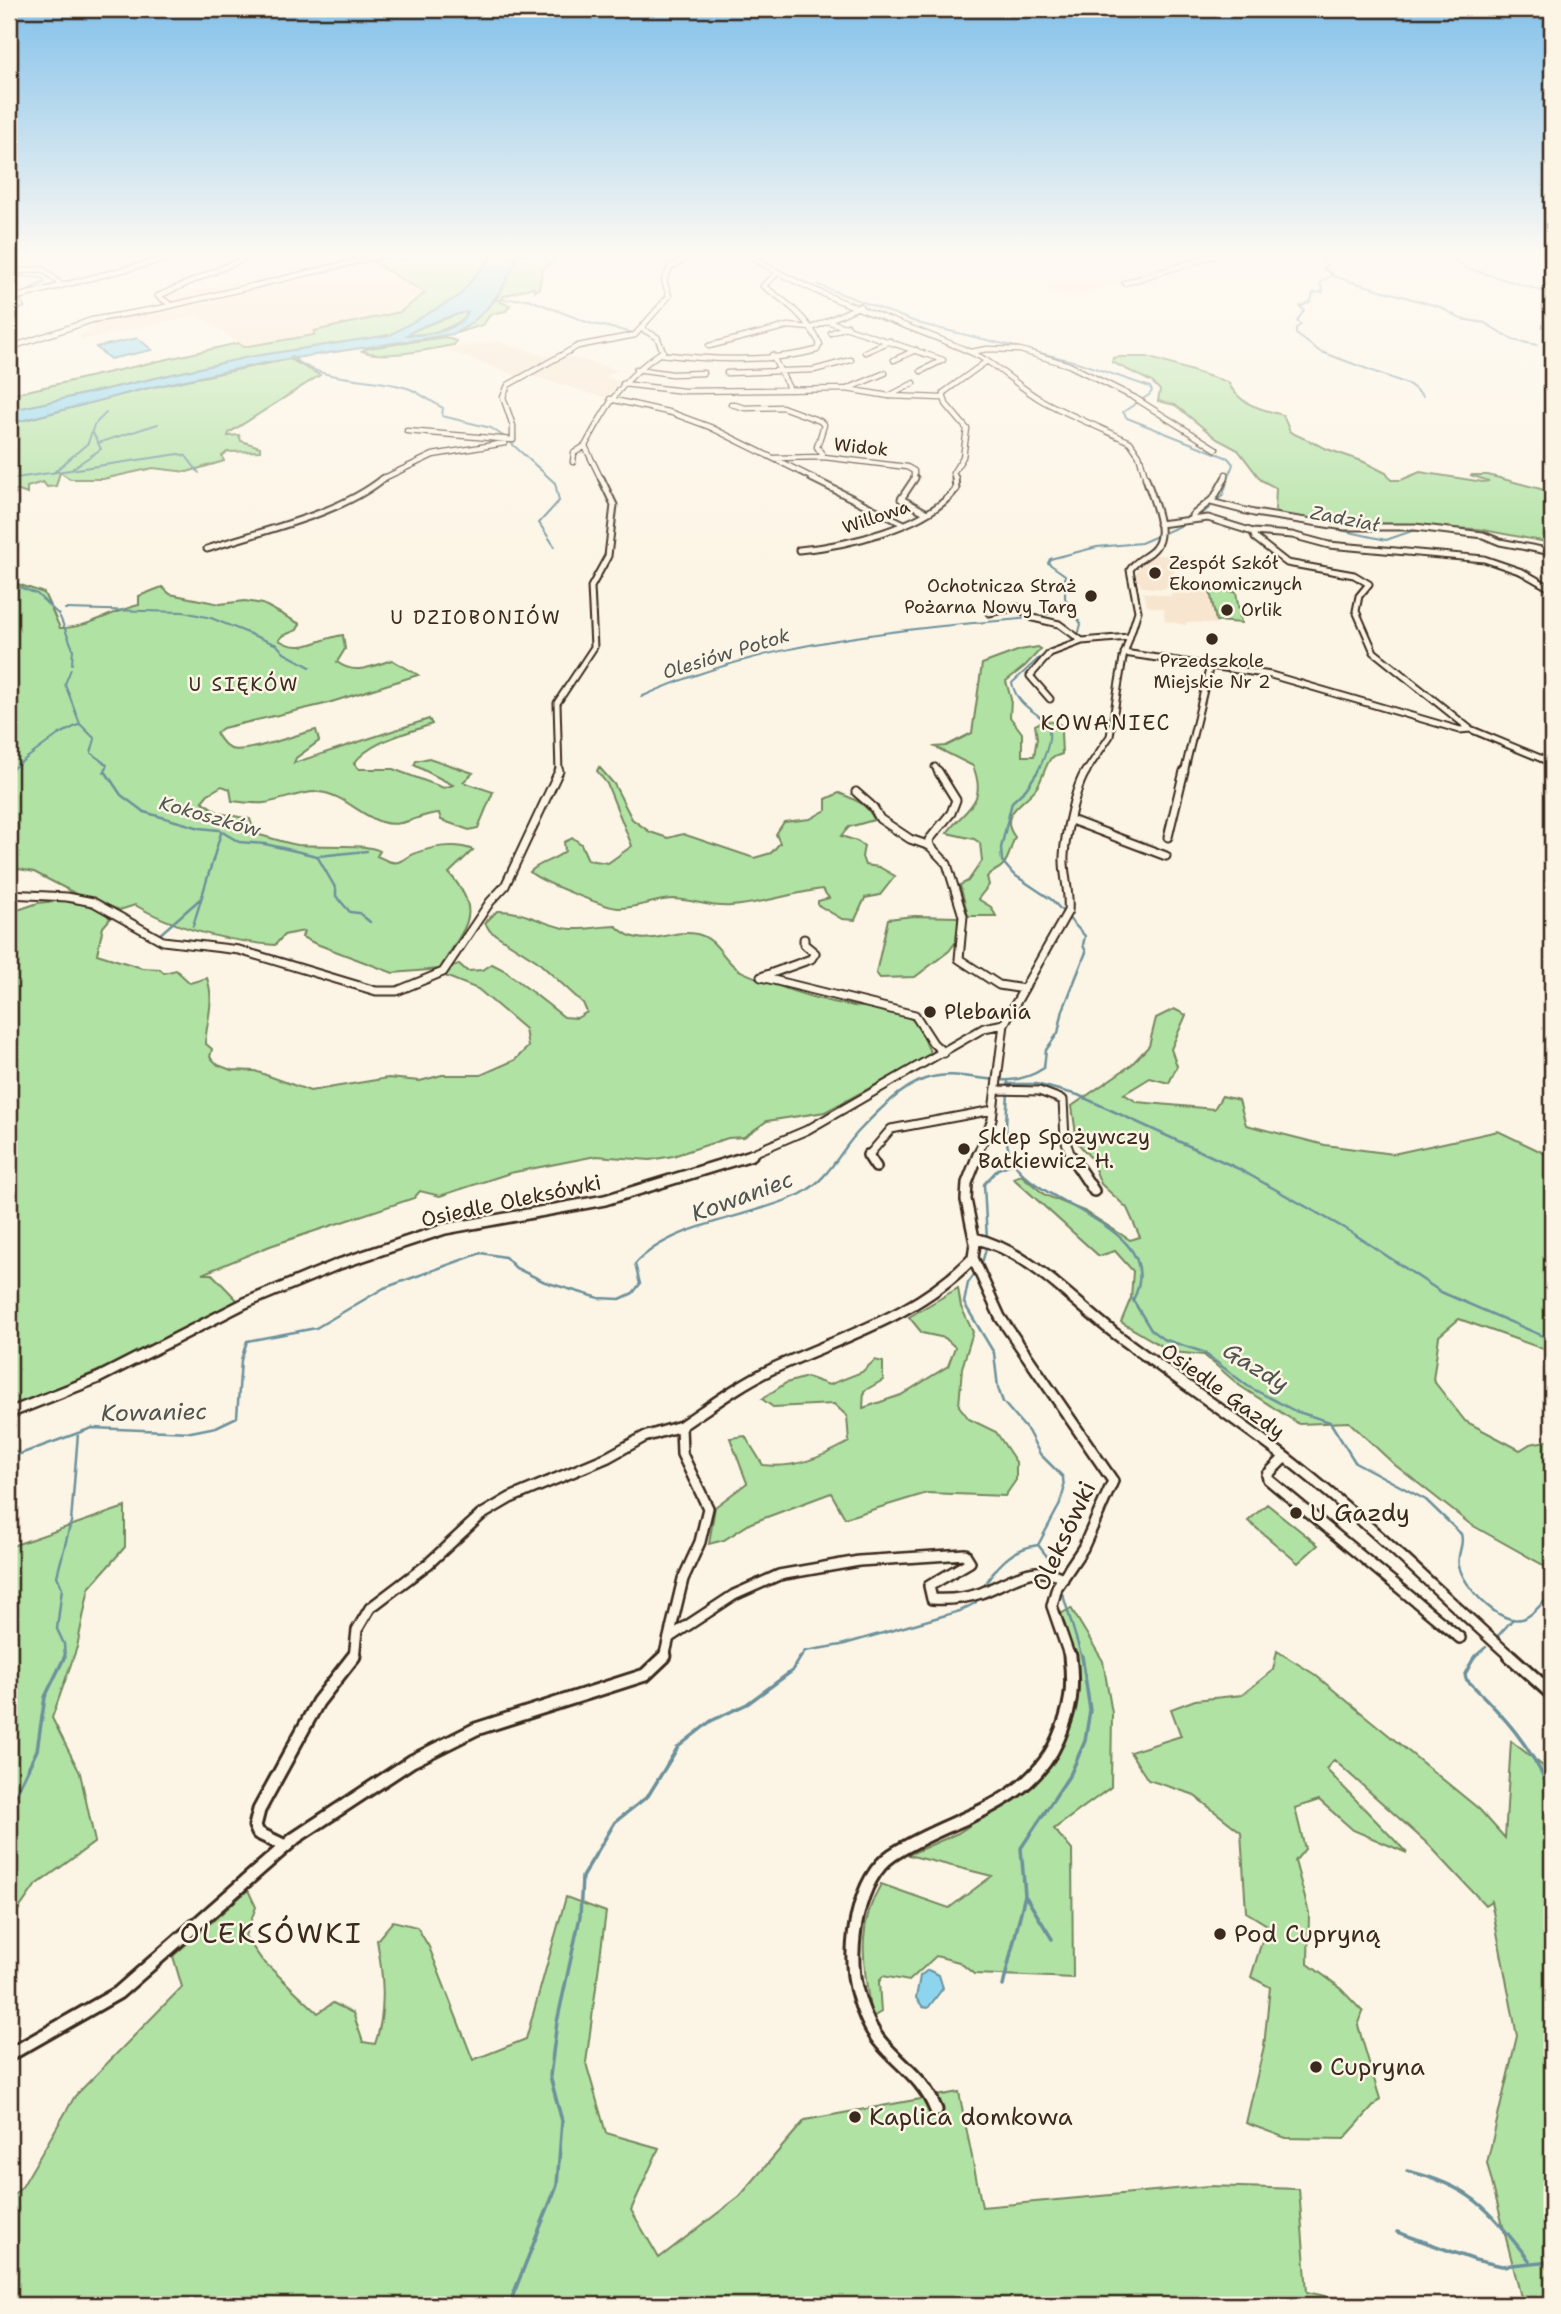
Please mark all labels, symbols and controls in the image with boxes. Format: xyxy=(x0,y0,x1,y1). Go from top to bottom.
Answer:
street label: Widok xyxy=(833,432,889,462)
street label: Willowa xyxy=(839,494,913,540)
water label: Zadział xyxy=(1308,500,1383,538)
place label: Zespół Szkół Ekonomicznych xyxy=(1169,551,1303,596)
marker: Zespół Szkół Ekonomicznych xyxy=(1147,565,1163,581)
place label: Ochotnicza Straż Pożarna Nowy Targ xyxy=(904,574,1077,619)
marker: Ochotnicza Straż Pożarna Nowy Targ xyxy=(1083,588,1099,604)
place label: Orlik xyxy=(1241,598,1282,622)
marker: Orlik xyxy=(1219,602,1235,618)
district label: U DZIOBONIÓW xyxy=(390,604,562,630)
water label: Olesiów Potok xyxy=(659,622,793,685)
marker: Przedszkole Miejskie Nr 2 xyxy=(1204,631,1220,647)
place label: Przedszkole Miejskie Nr 2 xyxy=(1153,649,1271,694)
district label: U SIĘKÓW xyxy=(188,671,300,697)
district label: KOWANIEC xyxy=(1041,709,1171,737)
water label: Kokoszków xyxy=(156,790,264,843)
place label: Plebania xyxy=(944,998,1031,1026)
marker: Plebania xyxy=(922,1004,938,1020)
place label: Sklep Spożywczy Batkiewicz H. xyxy=(978,1123,1150,1175)
marker: Sklep Spożywczy Batkiewicz H. xyxy=(956,1141,972,1157)
water label: Kowaniec xyxy=(687,1164,797,1228)
street label: Osiedle Oleksówki xyxy=(418,1168,604,1234)
water label: Gazdy xyxy=(1217,1335,1295,1399)
street label: Osiedle Gazdy xyxy=(1155,1337,1291,1445)
water label: Kowaniec xyxy=(101,1396,207,1428)
street label: Oleksówki xyxy=(1025,1476,1103,1596)
place label: U Gazdy xyxy=(1310,1497,1410,1529)
marker: U Gazdy xyxy=(1288,1505,1304,1521)
district label: OLEKSÓWKI xyxy=(179,1914,363,1952)
place label: Pod Cupryną xyxy=(1234,1918,1381,1950)
marker: Pod Cupryną xyxy=(1212,1926,1228,1942)
place label: Cupryna xyxy=(1330,2051,1425,2083)
marker: Cupryna xyxy=(1308,2059,1324,2075)
place label: Kaplica domkowa xyxy=(869,2101,1073,2133)
marker: Kaplica domkowa xyxy=(847,2109,863,2125)

